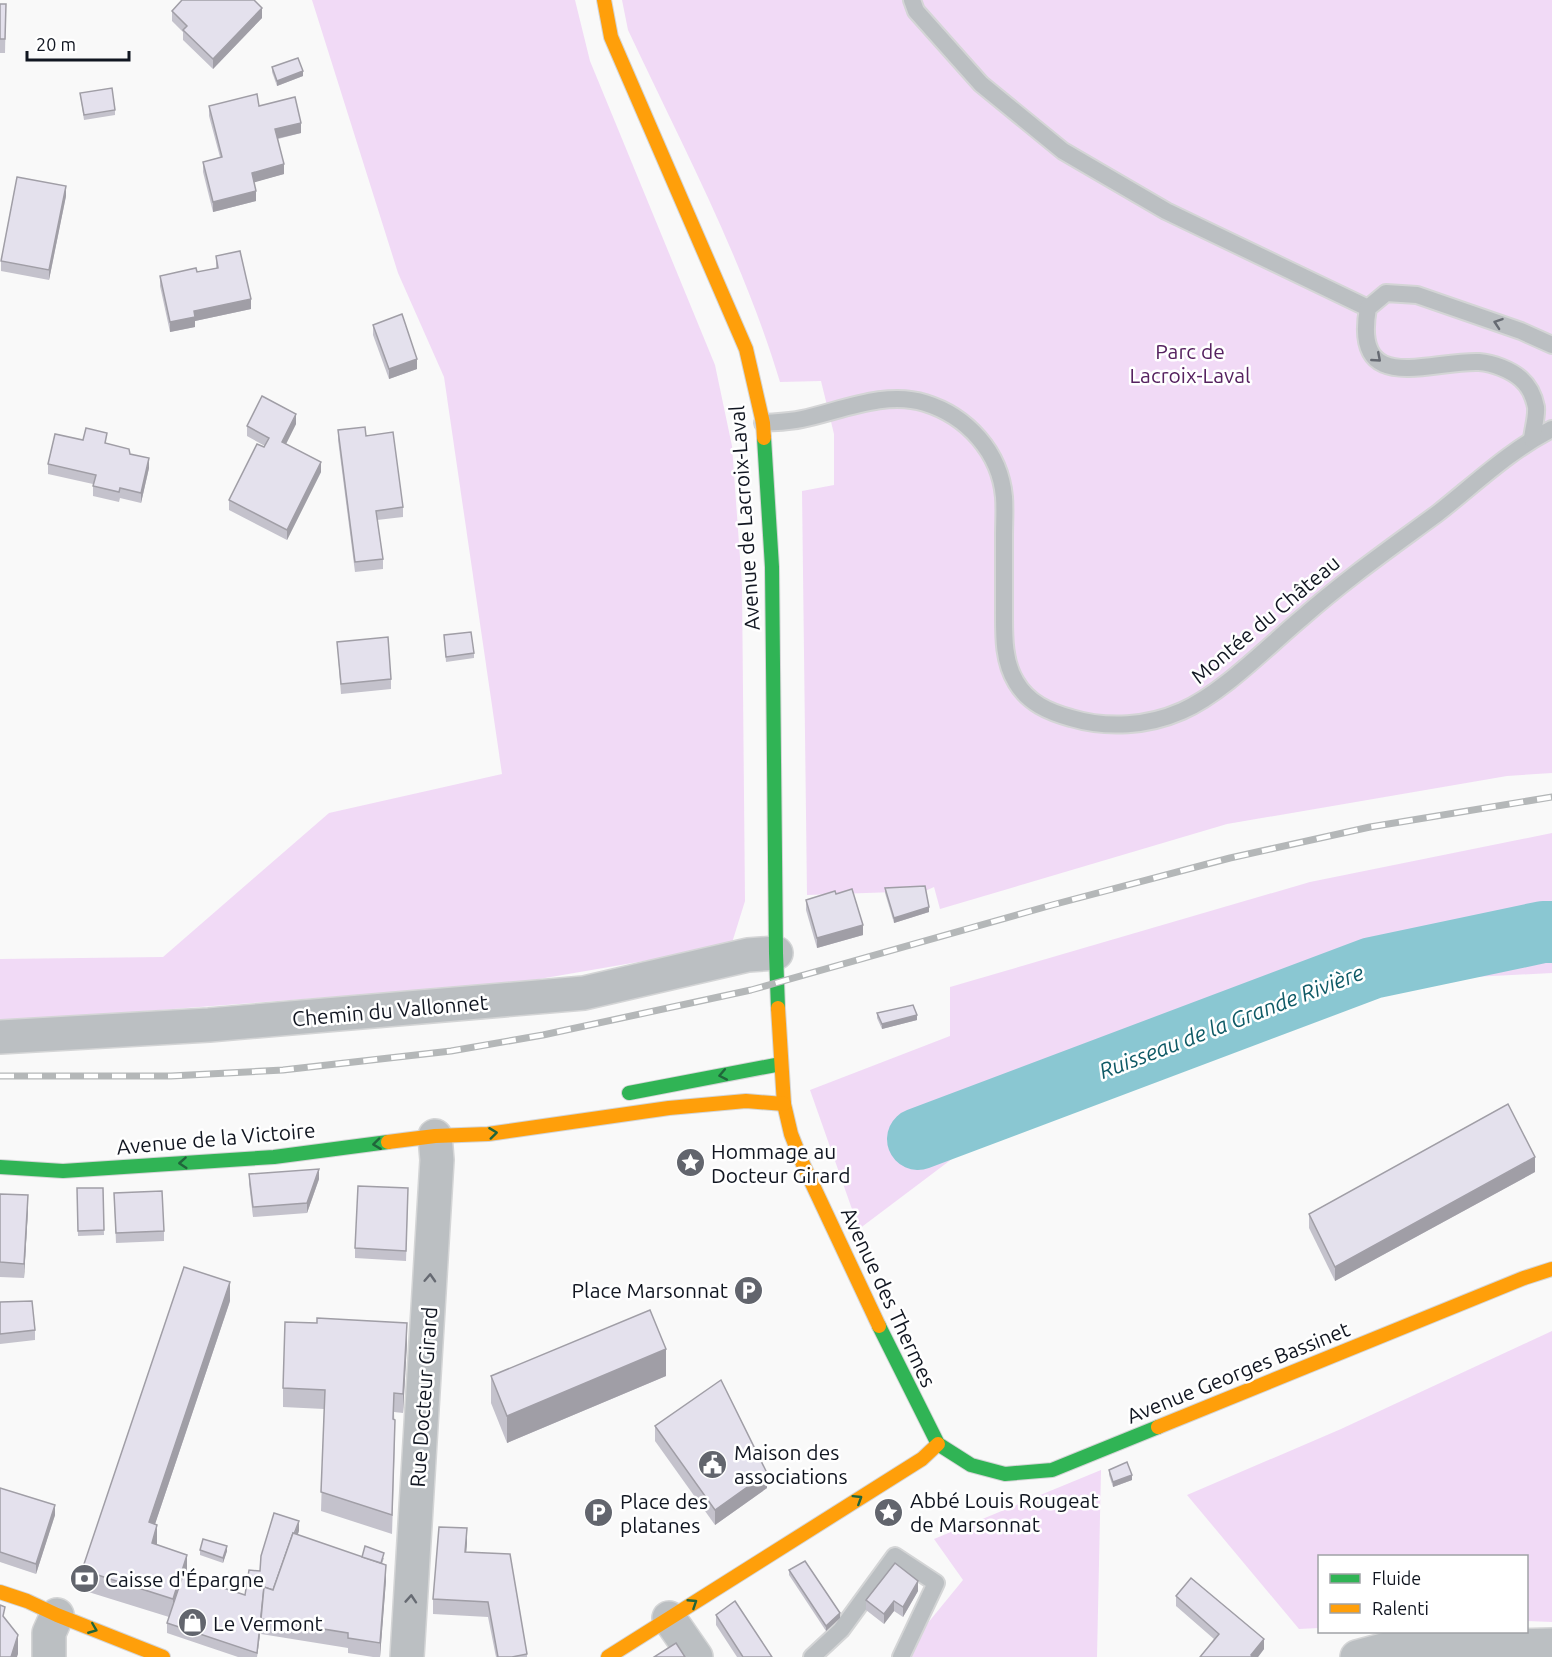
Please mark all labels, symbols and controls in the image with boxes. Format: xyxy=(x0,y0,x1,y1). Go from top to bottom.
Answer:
scale bar xyxy=(27,24,129,62)
text: 20 m xyxy=(36,34,76,54)
one-way arrow xyxy=(1493,318,1504,330)
park label: Parc de Lacroix-Laval xyxy=(1129,339,1251,387)
one-way arrow xyxy=(1370,351,1381,362)
street label: Avenue de Lacroix-Laval xyxy=(724,405,764,631)
street label: Montée du Château xyxy=(1186,550,1344,688)
water label: Ruisseau de la Grande Rivière xyxy=(1095,959,1367,1083)
street label: Chemin du Vallonnet xyxy=(291,989,489,1031)
one-way arrow xyxy=(719,1068,729,1081)
street label: Avenue de la Victoire xyxy=(116,1117,316,1159)
one-way arrow xyxy=(488,1127,498,1140)
one-way arrow xyxy=(372,1137,381,1149)
place label: Hommage au Docteur Girard xyxy=(711,1139,850,1187)
place icon: Hommage au Docteur Girard xyxy=(674,1147,706,1179)
one-way arrow xyxy=(178,1156,187,1169)
street label: Avenue des Thermes xyxy=(837,1203,941,1391)
one-way arrow xyxy=(424,1274,437,1283)
parking icon: Place Marsonnat xyxy=(733,1274,765,1306)
place label: Place Marsonnat xyxy=(572,1278,728,1302)
street label: Rue Docteur Girard xyxy=(405,1306,441,1488)
street label: Avenue Georges Bassinet xyxy=(1123,1316,1353,1428)
place label: Maison des associations xyxy=(734,1440,848,1488)
public building icon: Maison des associations xyxy=(697,1448,729,1480)
place label: Abbé Louis Rougeat de Marsonnat xyxy=(910,1488,1099,1536)
place label: Place des platanes xyxy=(620,1489,708,1537)
one-way arrow xyxy=(851,1495,862,1506)
place icon: Abbé Louis Rougeat de Marsonnat xyxy=(873,1496,905,1528)
parking icon: Place des platanes xyxy=(583,1497,615,1529)
legend xyxy=(1318,1555,1528,1633)
bank icon: Caisse d'Épargne xyxy=(68,1563,100,1595)
place label: Caisse d'Épargne xyxy=(105,1567,264,1591)
text: Fluide xyxy=(1372,1568,1421,1588)
one-way arrow xyxy=(404,1594,417,1603)
text: Ralenti xyxy=(1372,1598,1429,1618)
one-way arrow xyxy=(687,1599,697,1611)
shop icon: Le Vermont xyxy=(176,1607,208,1639)
place label: Le Vermont xyxy=(213,1611,323,1635)
one-way arrow xyxy=(87,1622,98,1635)

